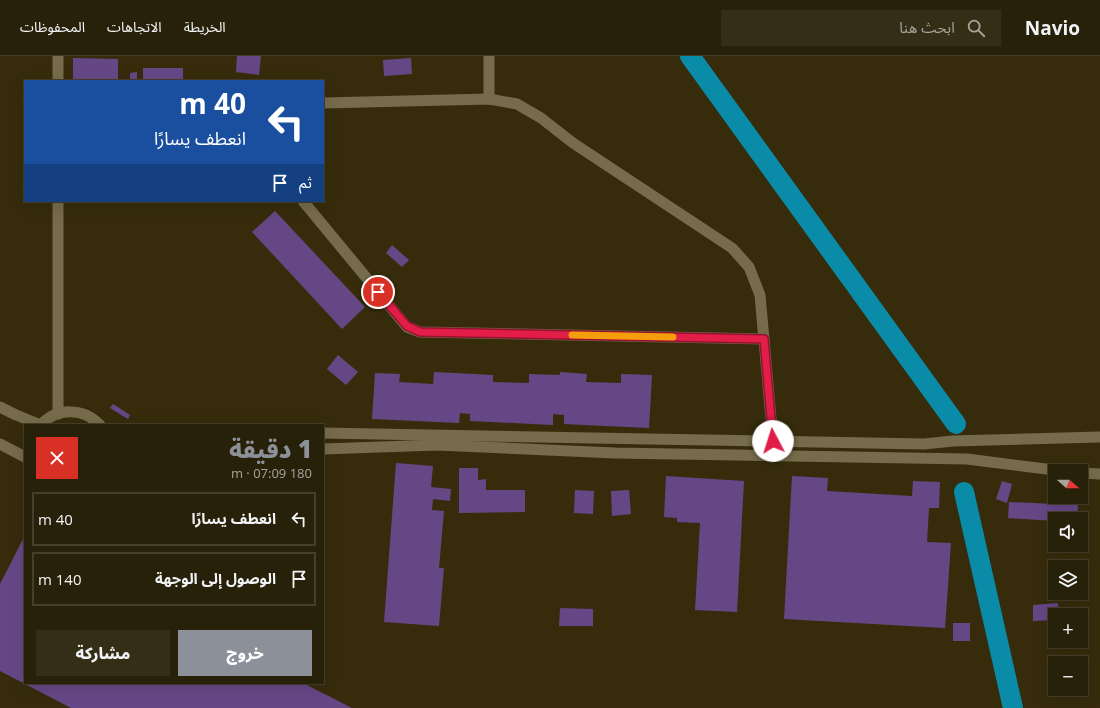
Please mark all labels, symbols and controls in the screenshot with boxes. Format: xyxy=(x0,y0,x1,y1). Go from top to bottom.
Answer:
search box xyxy=(721,10,1001,46)
text: Navio xyxy=(1025,15,1080,41)
text: المحفوظات xyxy=(20,17,85,36)
text: الاتجاهات xyxy=(107,17,162,36)
text: الخريطة xyxy=(184,17,226,36)
text: ابحث هنا xyxy=(899,17,955,37)
icon: search xyxy=(965,17,987,39)
text: 40 m xyxy=(179,84,246,122)
icon: left xyxy=(260,96,312,148)
text: انعطف يسارًا xyxy=(154,126,246,150)
icon: arrive xyxy=(269,172,291,194)
text: ثم xyxy=(299,172,312,192)
pin xyxy=(361,275,395,309)
icon: arrive xyxy=(367,281,389,303)
position arrow xyxy=(752,420,794,462)
text: 1 دقيقة xyxy=(229,432,312,465)
button: close xyxy=(36,437,78,479)
text: 180 m · 07:09 xyxy=(231,464,312,482)
north arrow xyxy=(1048,464,1088,504)
map controls xyxy=(1048,464,1088,696)
text: انعطف يسارًا xyxy=(192,508,276,528)
icon: left xyxy=(288,508,310,530)
text: 40 m xyxy=(38,509,73,529)
button: sound xyxy=(1048,512,1088,552)
button: layers xyxy=(1048,560,1088,600)
text: الوصول إلى الوجهة xyxy=(155,568,276,588)
icon: arrive xyxy=(288,568,310,590)
text: 140 m xyxy=(38,569,82,589)
button: + xyxy=(1048,608,1088,648)
button: مشاركة xyxy=(36,630,170,676)
button: خروج xyxy=(178,630,312,676)
button: − xyxy=(1048,656,1088,696)

